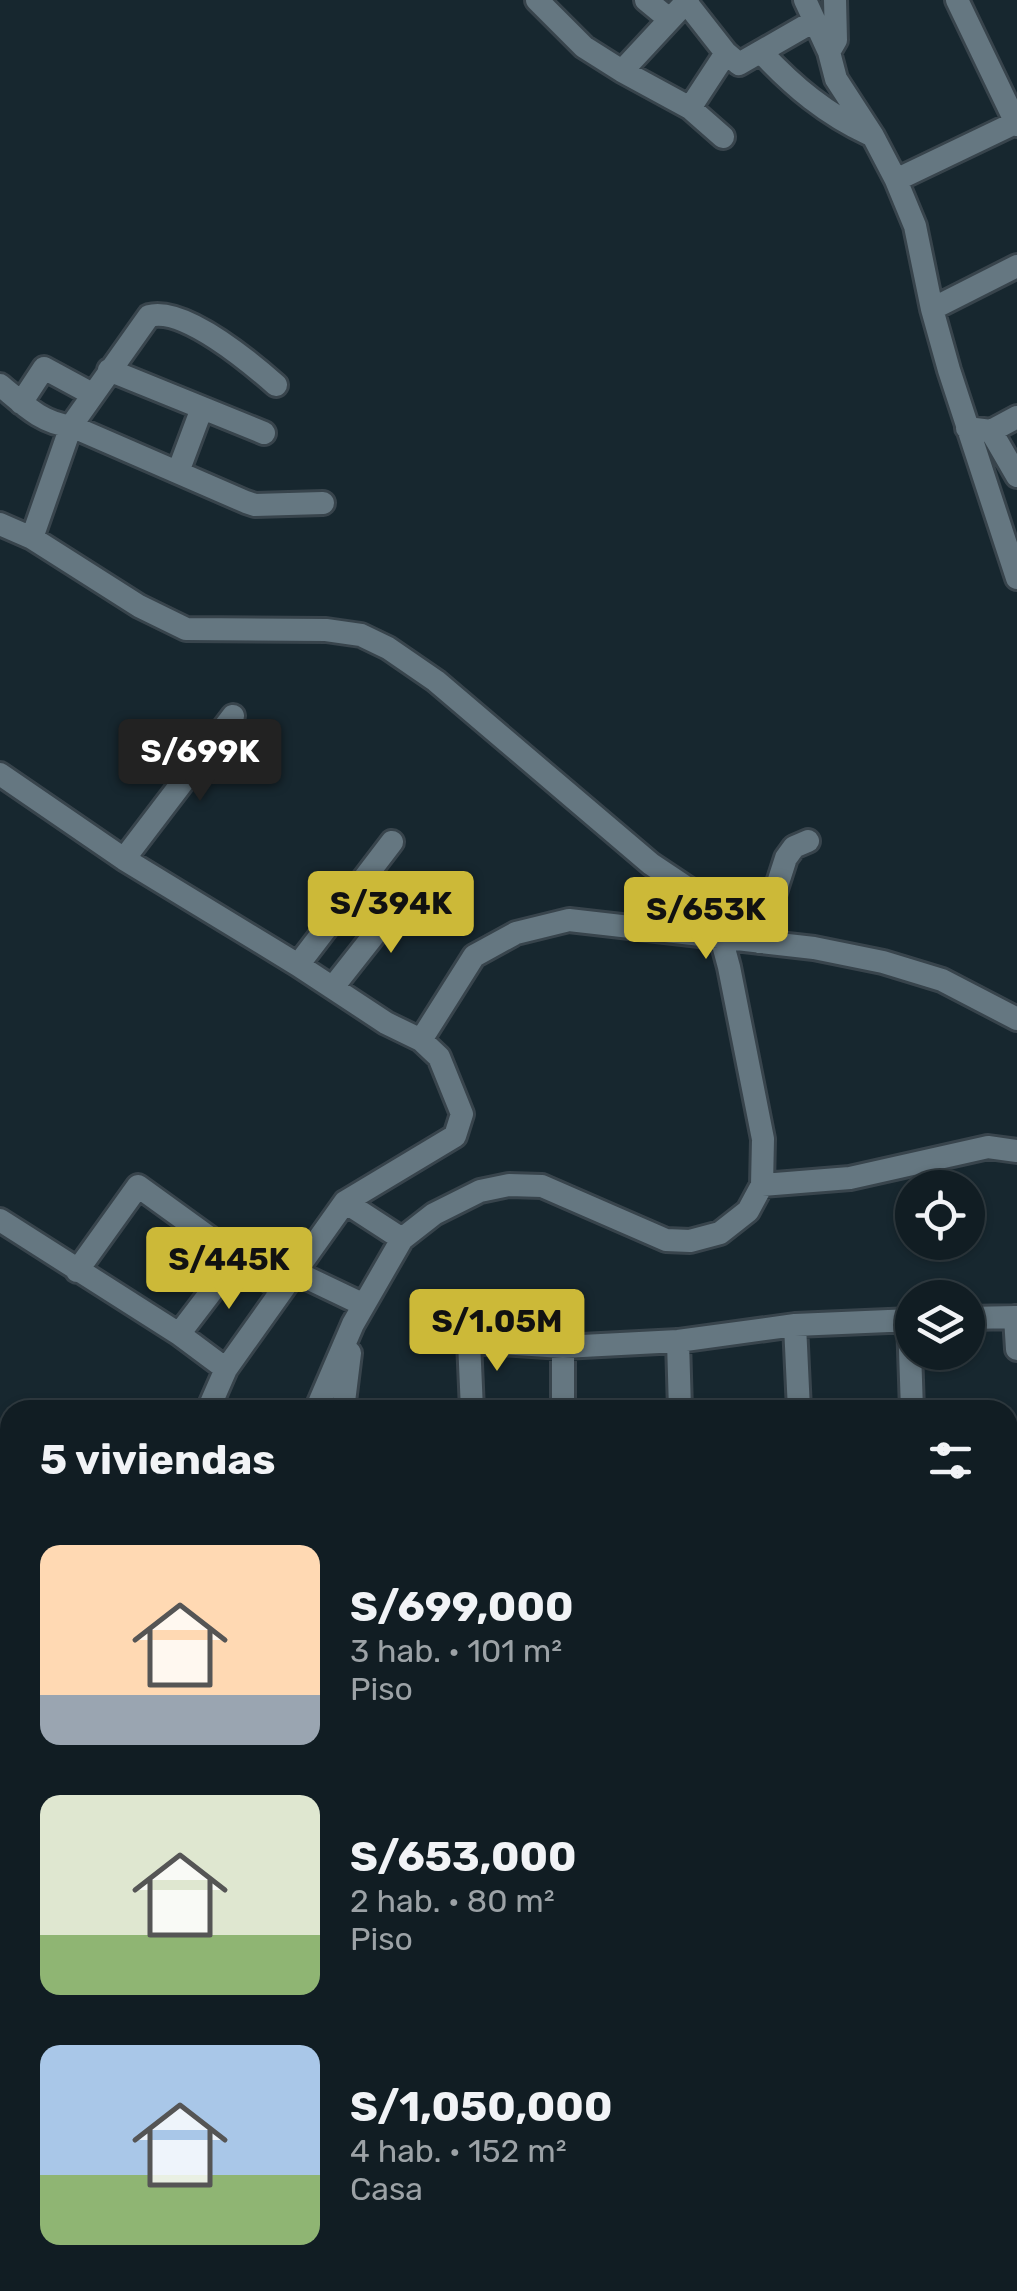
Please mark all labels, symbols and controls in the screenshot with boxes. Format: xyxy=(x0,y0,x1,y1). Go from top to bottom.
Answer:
pin: S/699K xyxy=(119,719,281,804)
text: S/699K xyxy=(140,732,260,770)
pin: S/394K xyxy=(310,871,472,956)
pin: S/653K xyxy=(625,877,787,962)
text: S/394K xyxy=(330,884,452,922)
text: S/653K xyxy=(646,890,766,928)
map controls xyxy=(895,1170,985,1370)
button: locate xyxy=(895,1170,985,1260)
pin: S/445K xyxy=(148,1227,310,1312)
text: S/445K xyxy=(168,1240,290,1278)
button: layers xyxy=(895,1280,985,1370)
pin: S/1.05M xyxy=(405,1289,589,1374)
text: S/1.05M xyxy=(431,1302,563,1340)
icon: filters xyxy=(923,1433,978,1488)
text: 5 viviendas xyxy=(40,1435,276,1485)
text: S/699,000 xyxy=(350,1582,574,1632)
icon: home xyxy=(120,1585,240,1705)
text: 3 hab. · 101 m² xyxy=(350,1632,562,1670)
text: Piso xyxy=(350,1670,413,1708)
text: S/653,000 xyxy=(350,1832,577,1882)
icon: home xyxy=(120,1835,240,1955)
text: 2 hab. · 80 m² xyxy=(350,1882,555,1920)
text: Piso xyxy=(350,1920,413,1958)
text: S/1,050,000 xyxy=(350,2082,612,2132)
icon: home xyxy=(120,2085,240,2205)
text: 4 hab. · 152 m² xyxy=(350,2132,567,2170)
text: Casa xyxy=(350,2170,423,2208)

